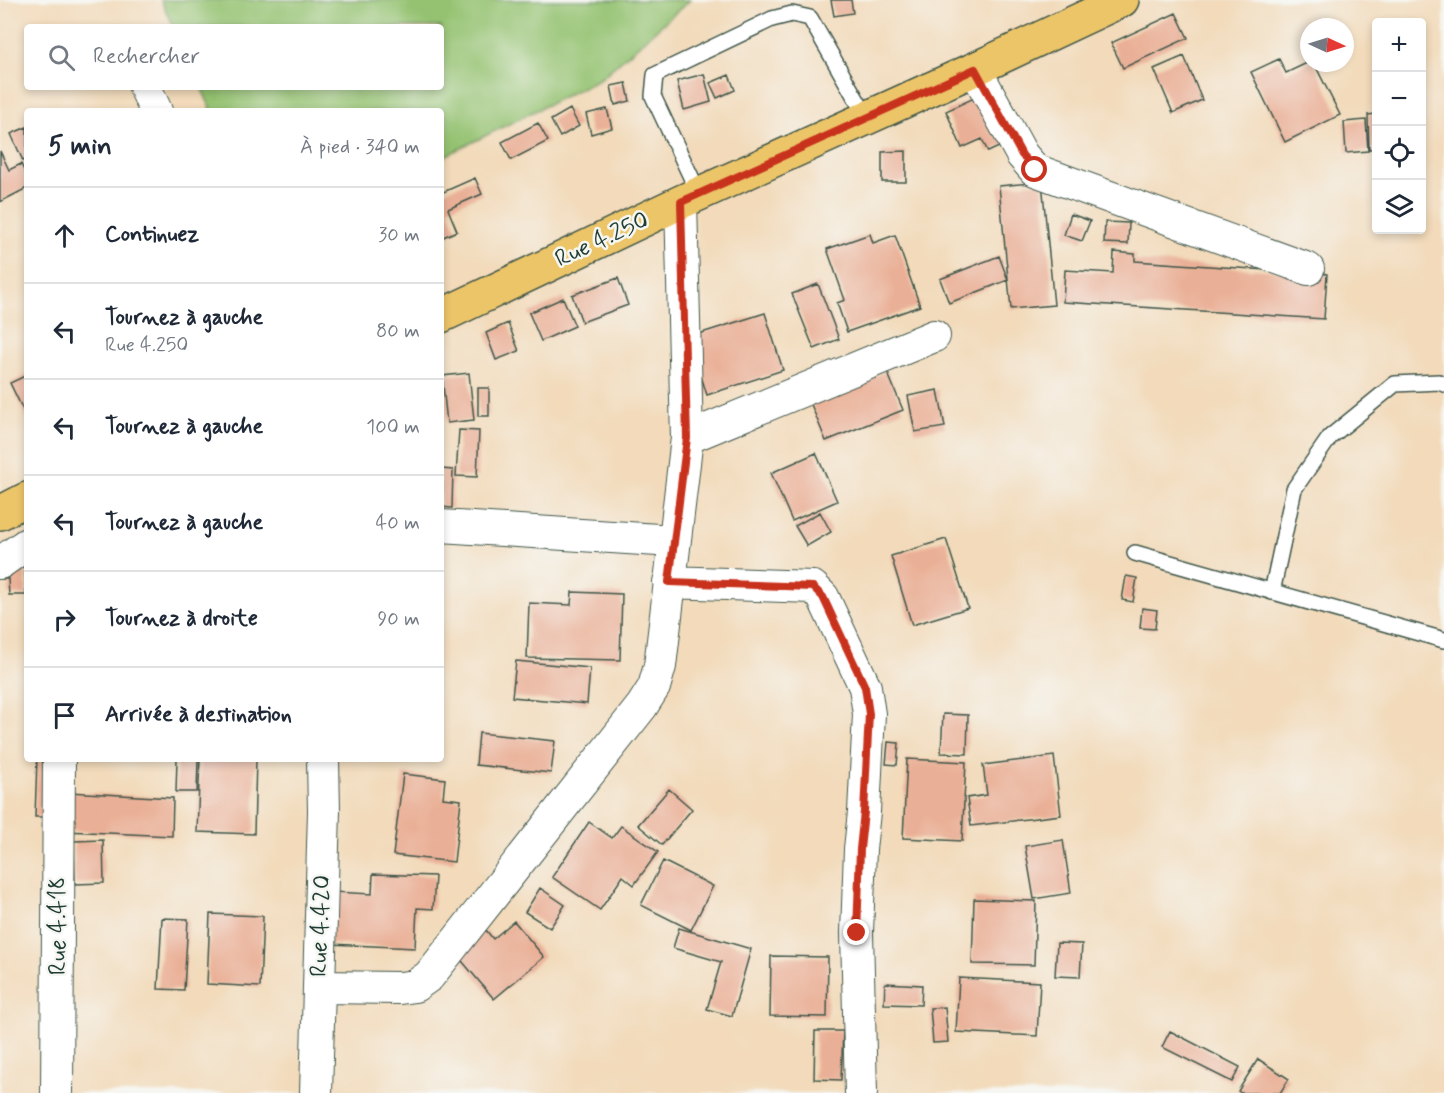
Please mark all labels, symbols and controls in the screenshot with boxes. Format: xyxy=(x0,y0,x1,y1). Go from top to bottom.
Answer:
north arrow xyxy=(1300,18,1354,72)
map controls xyxy=(1372,18,1426,234)
button: + xyxy=(1372,18,1426,72)
search box xyxy=(24,24,444,90)
icon: search xyxy=(45,41,78,74)
text: Rechercher xyxy=(93,43,200,71)
button: − xyxy=(1372,72,1426,126)
button: locate xyxy=(1372,126,1426,180)
text: 5 min xyxy=(48,130,112,164)
text: À pied · 340 m xyxy=(300,134,420,161)
route start xyxy=(1021,156,1047,182)
button: layers xyxy=(1372,180,1426,234)
street label: Rue 4.250 xyxy=(550,205,654,275)
icon: ahead xyxy=(48,219,81,252)
text: Continuez xyxy=(105,221,199,249)
text: 30 m xyxy=(378,222,420,249)
text: Tournez à gauche xyxy=(105,304,263,332)
icon: left xyxy=(48,315,81,348)
text: 80 m xyxy=(376,318,420,345)
text: Rue 4.250 xyxy=(105,332,188,359)
icon: left xyxy=(48,411,81,444)
text: Tournez à gauche xyxy=(105,413,263,441)
text: 100 m xyxy=(366,414,420,441)
icon: left xyxy=(48,507,81,540)
text: Tournez à gauche xyxy=(105,509,263,537)
text: 40 m xyxy=(376,510,420,537)
icon: right xyxy=(48,603,81,636)
text: Tournez à droite xyxy=(105,605,258,633)
text: 90 m xyxy=(377,606,420,633)
icon: arrive xyxy=(48,699,81,732)
text: Arrivée à destination xyxy=(105,701,292,729)
street label: Rue 4.420 xyxy=(304,874,338,978)
street label: Rue 4.418 xyxy=(43,877,74,975)
route end xyxy=(843,919,869,945)

